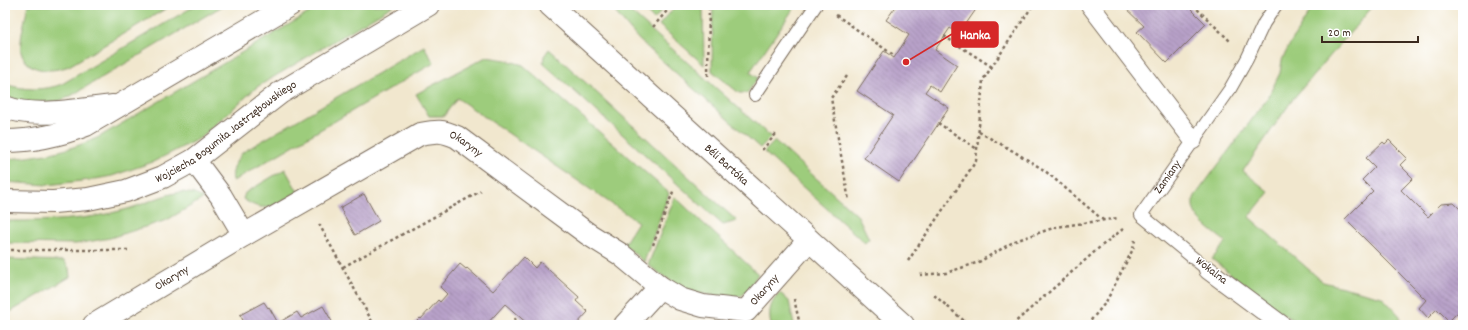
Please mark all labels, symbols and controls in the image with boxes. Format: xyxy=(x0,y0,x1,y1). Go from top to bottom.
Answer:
scale bar xyxy=(1322,18,1418,44)
callout: Hanka xyxy=(952,22,998,47)
text: 20 m xyxy=(1328,25,1351,42)
text: Hanka xyxy=(960,27,991,46)
street label: Wojciecha Bogumiła Jastrzębowskiego xyxy=(153,76,300,188)
street label: Okaryny xyxy=(447,126,487,162)
street label: Béli Bartóka xyxy=(700,140,753,190)
street label: Zamiany xyxy=(1150,156,1186,197)
street label: Wokalna xyxy=(1191,253,1231,289)
street label: Okaryny xyxy=(152,261,193,295)
street label: Okaryny xyxy=(746,270,784,310)

